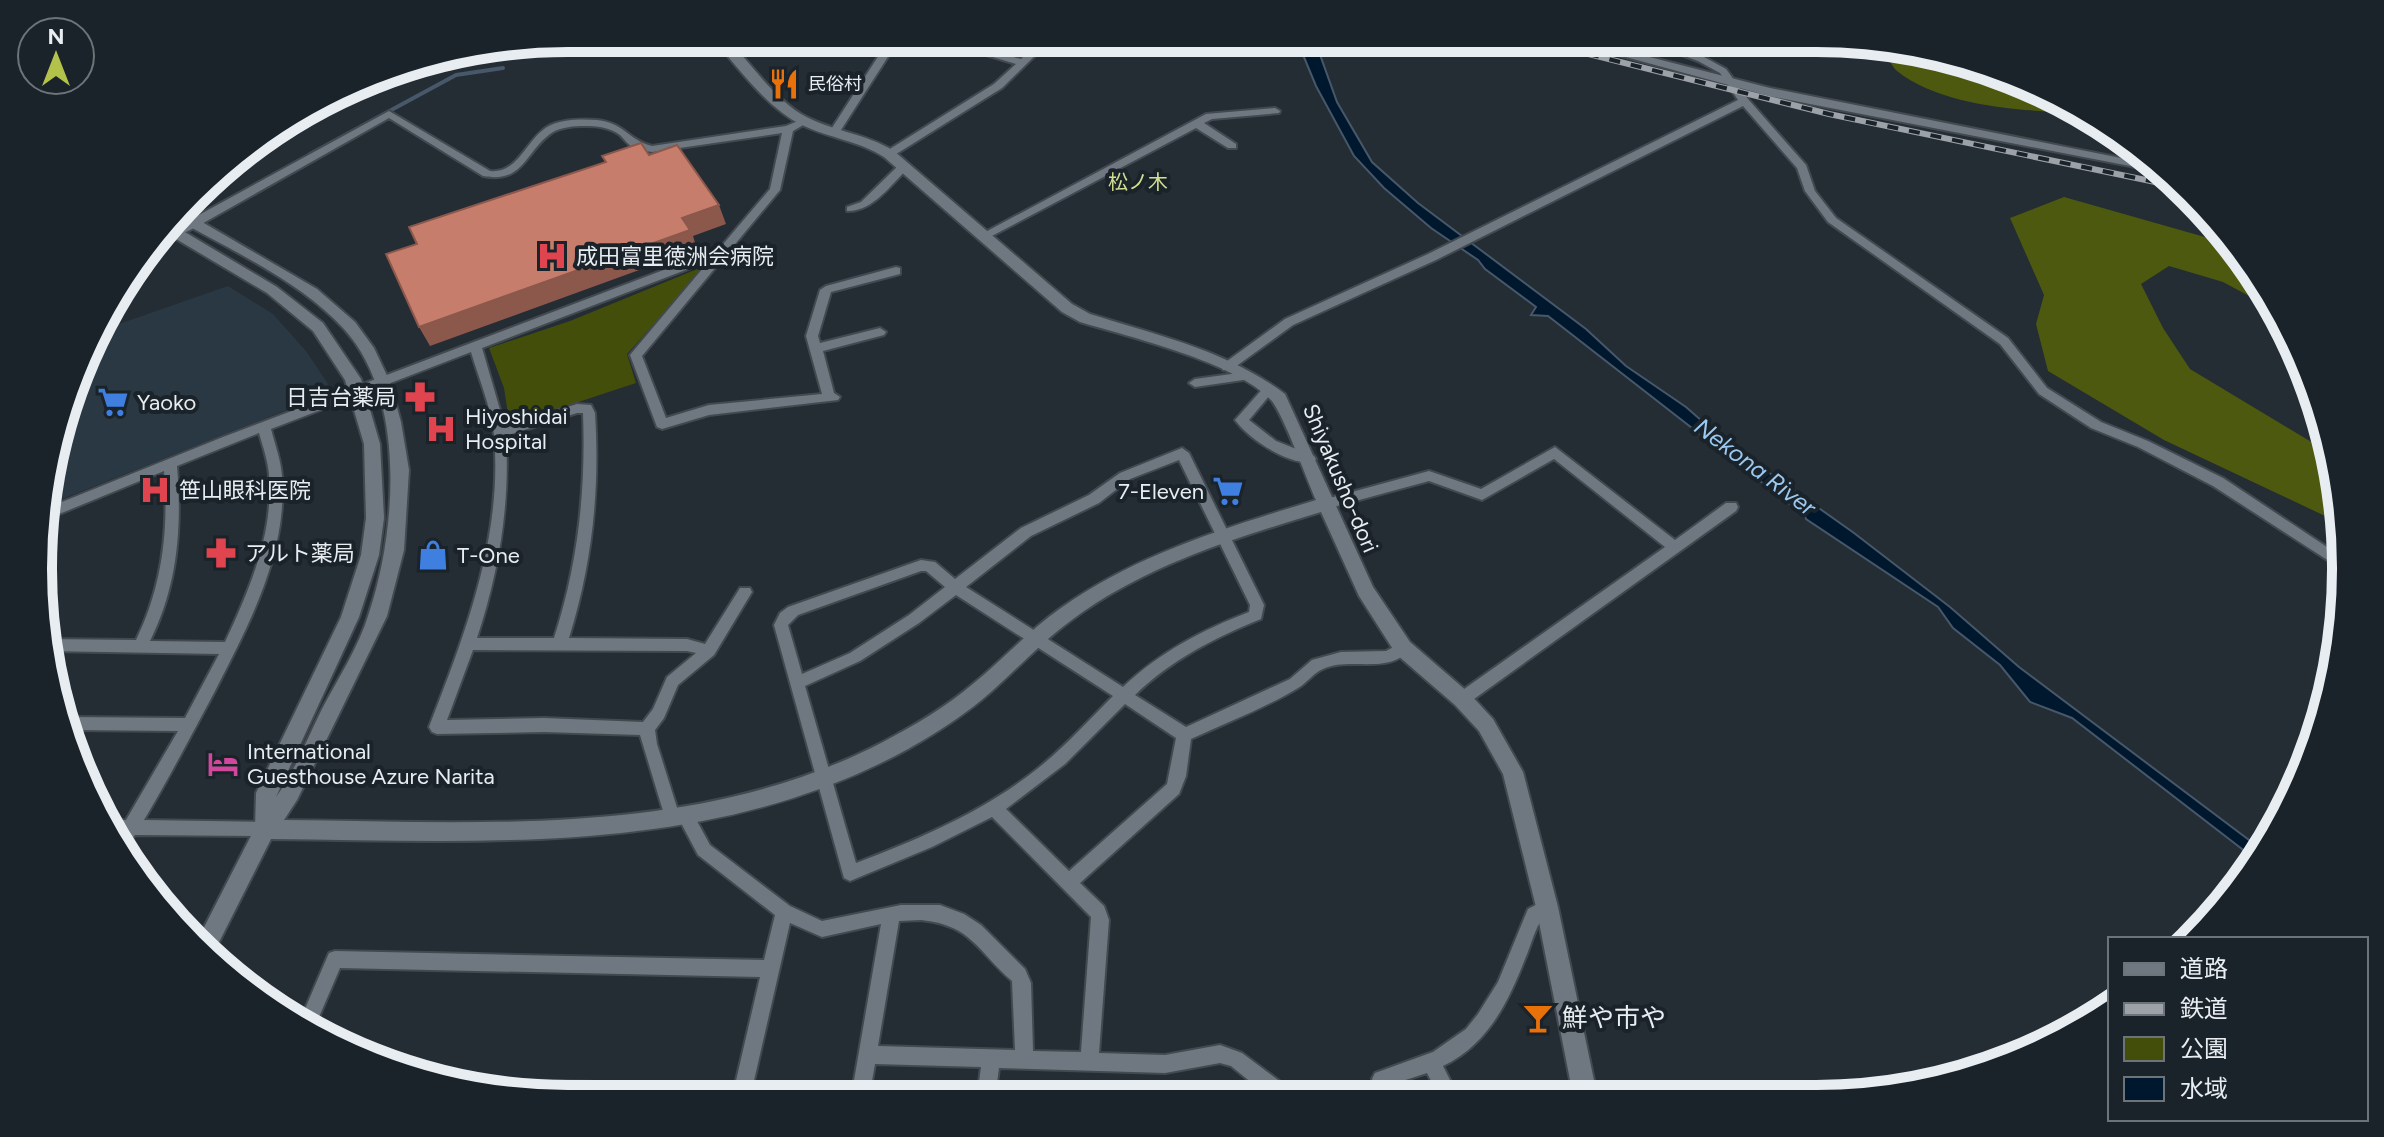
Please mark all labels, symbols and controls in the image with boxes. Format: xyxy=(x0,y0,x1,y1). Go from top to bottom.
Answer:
north arrow xyxy=(16,16,96,96)
text: N xyxy=(47,23,65,50)
restaurant icon: 民俗村 xyxy=(767,67,801,101)
place label: 民俗村 xyxy=(808,73,862,95)
district label: 松ノ木 xyxy=(1108,170,1168,194)
hospital icon: 成田富里徳洲会病院 xyxy=(535,239,569,273)
place label: 成田富里徳洲会病院 xyxy=(576,243,774,270)
pharmacy icon: 日吉台薬局 xyxy=(403,380,437,414)
place label: 日吉台薬局 xyxy=(286,384,396,411)
supermarket icon: Yaoko xyxy=(96,385,130,419)
place label: Yaoko xyxy=(137,389,196,416)
street label: Shiyakusho-dori xyxy=(1297,400,1384,557)
place label: Hiyoshidai Hospital xyxy=(465,403,568,455)
hospital icon: Hiyoshidai Hospital xyxy=(424,412,458,446)
water label: Nekona River xyxy=(1689,412,1822,522)
hospital icon: 笹山眼科医院 xyxy=(138,473,172,507)
supermarket icon: 7-Eleven xyxy=(1211,474,1245,508)
place label: 笹山眼科医院 xyxy=(179,477,311,504)
place label: 7-Eleven xyxy=(1118,478,1204,505)
pharmacy icon: アルト薬局 xyxy=(204,536,238,570)
shop icon: T-One xyxy=(416,538,450,572)
place label: アルト薬局 xyxy=(245,540,355,567)
place label: T-One xyxy=(457,542,520,569)
place label: International Guesthouse Azure Narita xyxy=(247,738,495,790)
hotel icon: International Guesthouse Azure Narita xyxy=(206,747,240,781)
legend xyxy=(2108,937,2368,1121)
text: 道路 xyxy=(2180,954,2228,983)
text: 鉄道 xyxy=(2180,994,2228,1023)
bar icon: 鮮や市や xyxy=(1521,1001,1555,1035)
place label: 鮮や市や xyxy=(1562,1002,1666,1034)
text: 公園 xyxy=(2180,1034,2228,1063)
text: 水域 xyxy=(2180,1074,2228,1103)

